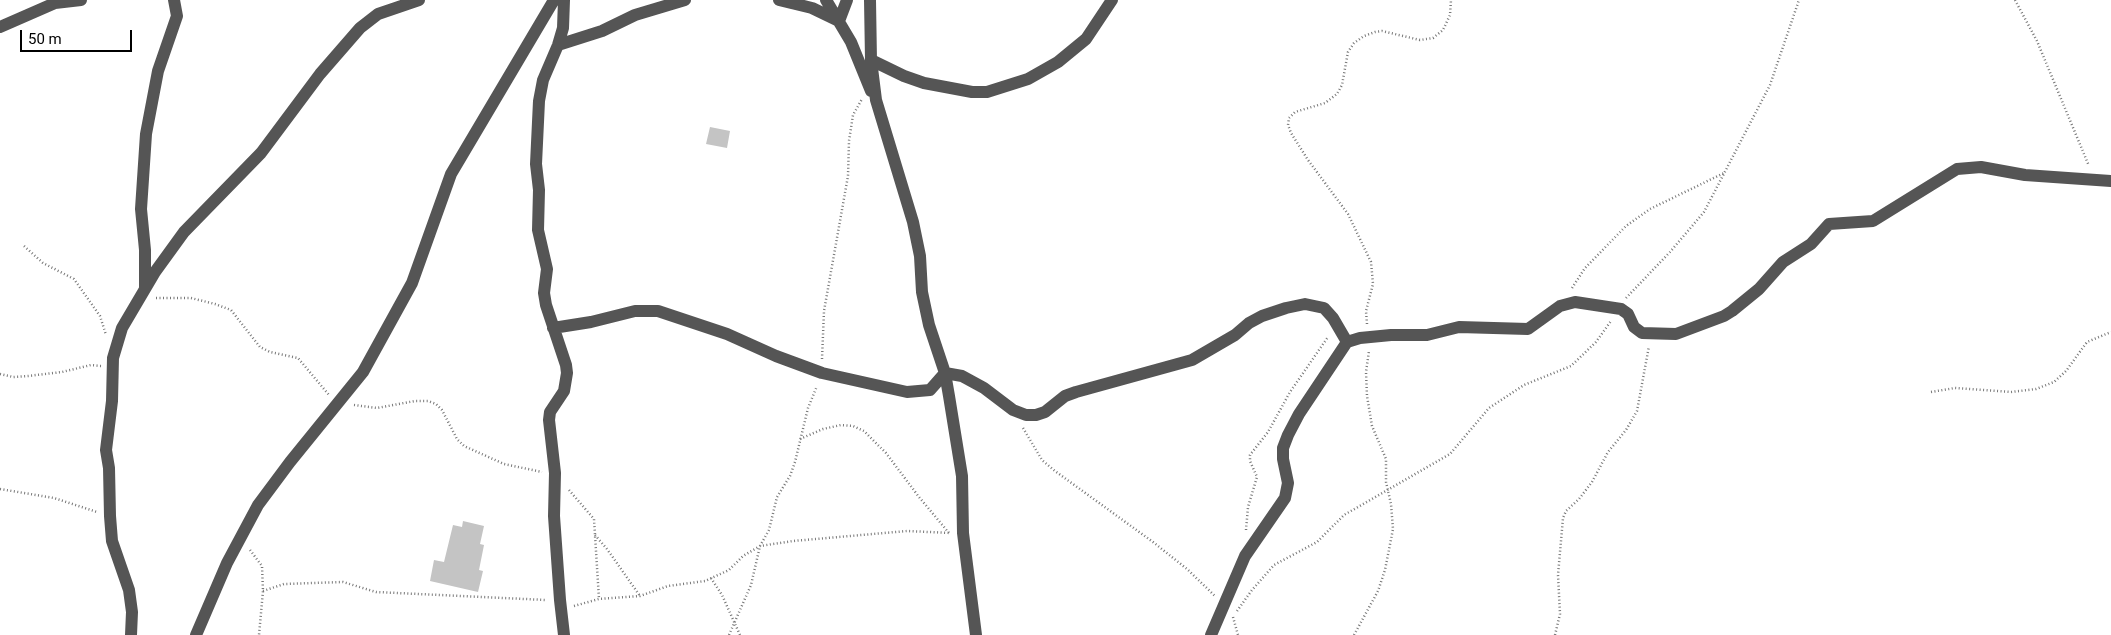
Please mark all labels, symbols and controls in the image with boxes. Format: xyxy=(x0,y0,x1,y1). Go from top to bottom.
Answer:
scale bar xyxy=(22,20,135,52)
text: 50 m xyxy=(28,30,62,48)

